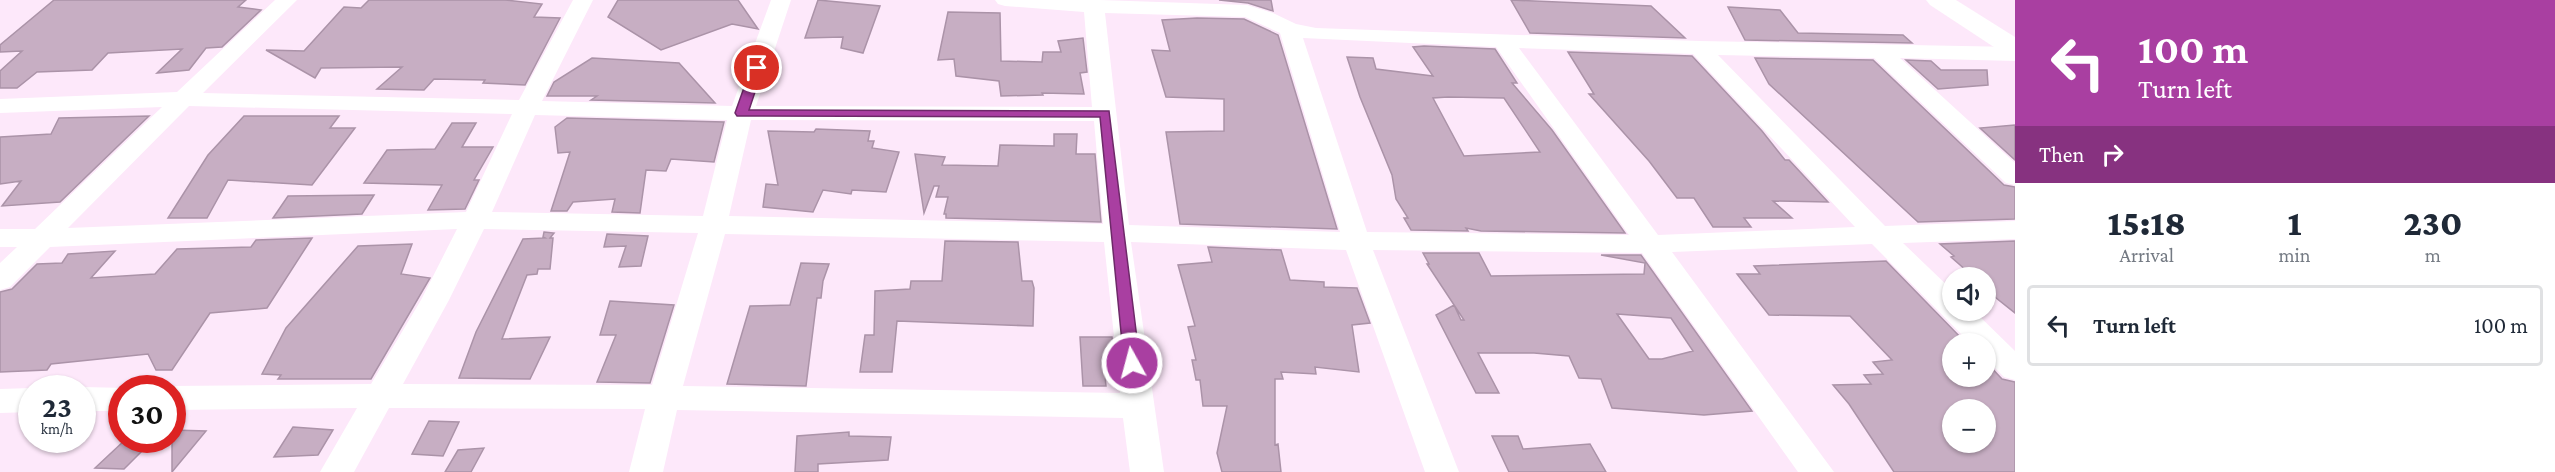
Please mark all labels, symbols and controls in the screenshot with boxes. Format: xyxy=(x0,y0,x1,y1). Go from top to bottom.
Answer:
icon: left xyxy=(2039,24,2117,102)
text: 100 m xyxy=(2138,25,2248,72)
pin xyxy=(731,42,782,93)
icon: arrive xyxy=(740,51,773,84)
text: Turn left xyxy=(2138,74,2232,104)
icon: right xyxy=(2096,138,2129,171)
text: Then xyxy=(2039,142,2084,167)
text: 15:18 xyxy=(2108,203,2186,243)
text: 1 xyxy=(2288,203,2302,243)
text: 230 xyxy=(2403,203,2462,243)
text: Arrival xyxy=(2120,244,2174,266)
text: min xyxy=(2279,244,2311,266)
text: m xyxy=(2425,244,2441,266)
map controls xyxy=(1942,267,1996,453)
button: sound xyxy=(1942,267,1996,321)
icon: left xyxy=(2042,309,2075,342)
text: Turn left xyxy=(2093,313,2176,338)
text: 100 m xyxy=(2474,313,2528,338)
position arrow xyxy=(1100,331,1164,395)
button: + xyxy=(1942,333,1996,387)
speed limit sign: 30 xyxy=(108,375,186,453)
text: 23 xyxy=(42,390,72,423)
button: − xyxy=(1942,399,1996,453)
text: km/h xyxy=(41,421,73,437)

